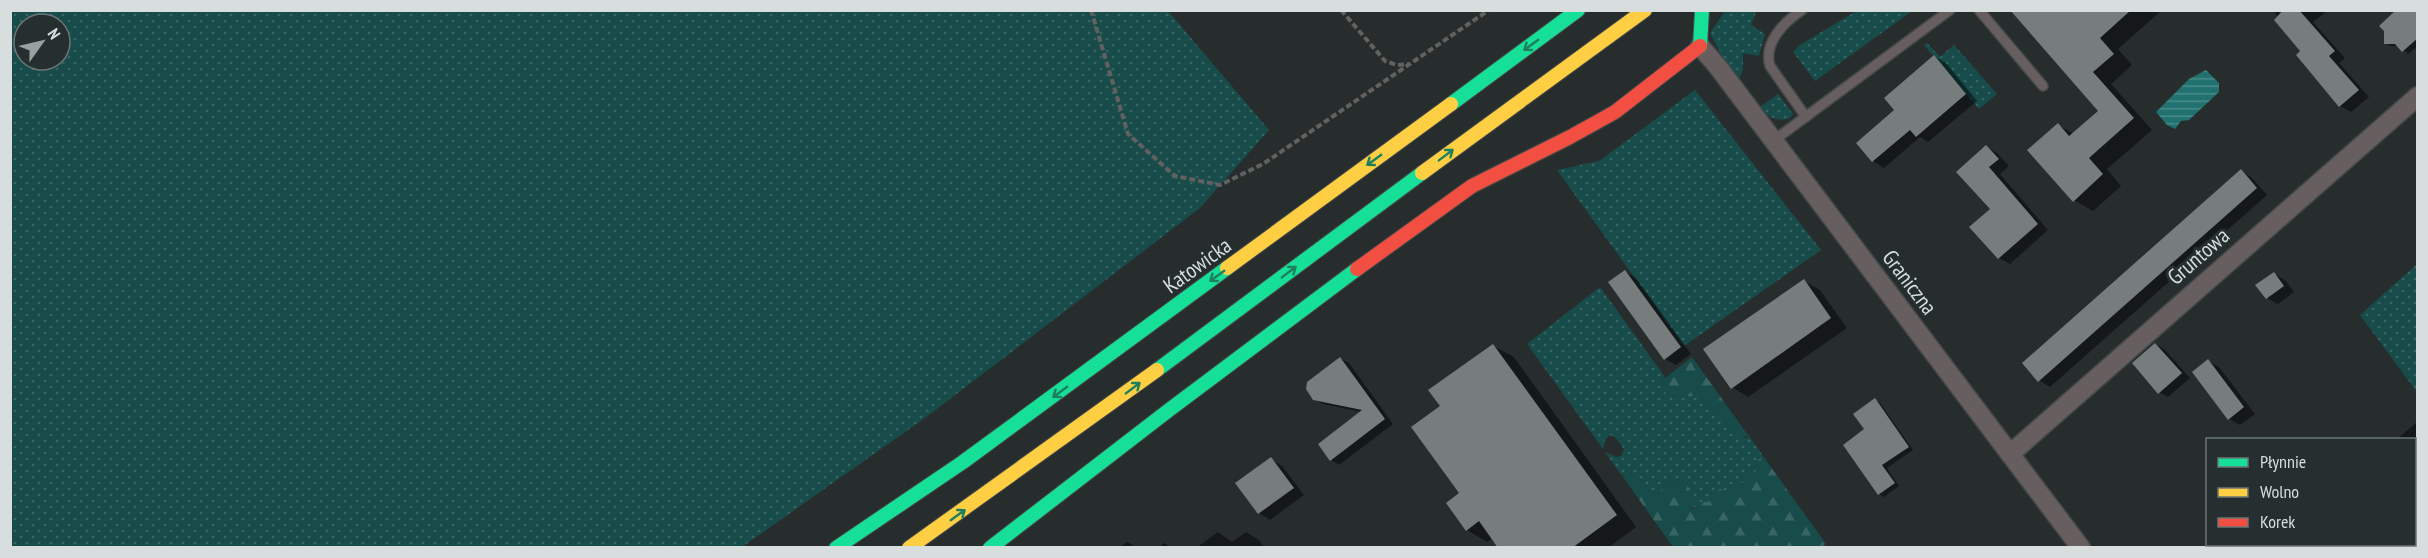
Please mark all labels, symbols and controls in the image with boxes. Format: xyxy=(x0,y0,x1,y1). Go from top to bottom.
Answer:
north arrow xyxy=(12,12,72,72)
text: N xyxy=(44,24,65,43)
one-way arrow xyxy=(1523,38,1539,51)
one-way arrow xyxy=(1437,149,1453,162)
one-way arrow xyxy=(1366,154,1382,167)
street label: Gruntowa xyxy=(2161,221,2235,291)
street label: Katowicka xyxy=(1158,231,1236,299)
street label: Graniczna xyxy=(1877,244,1943,320)
one-way arrow xyxy=(1281,265,1297,278)
one-way arrow xyxy=(1209,270,1225,283)
one-way arrow xyxy=(1124,382,1140,394)
one-way arrow xyxy=(1052,385,1068,398)
legend xyxy=(2206,438,2416,546)
text: Płynnie xyxy=(2260,450,2306,473)
text: Wolno xyxy=(2260,480,2299,503)
one-way arrow xyxy=(949,508,965,521)
text: Korek xyxy=(2260,510,2295,533)

